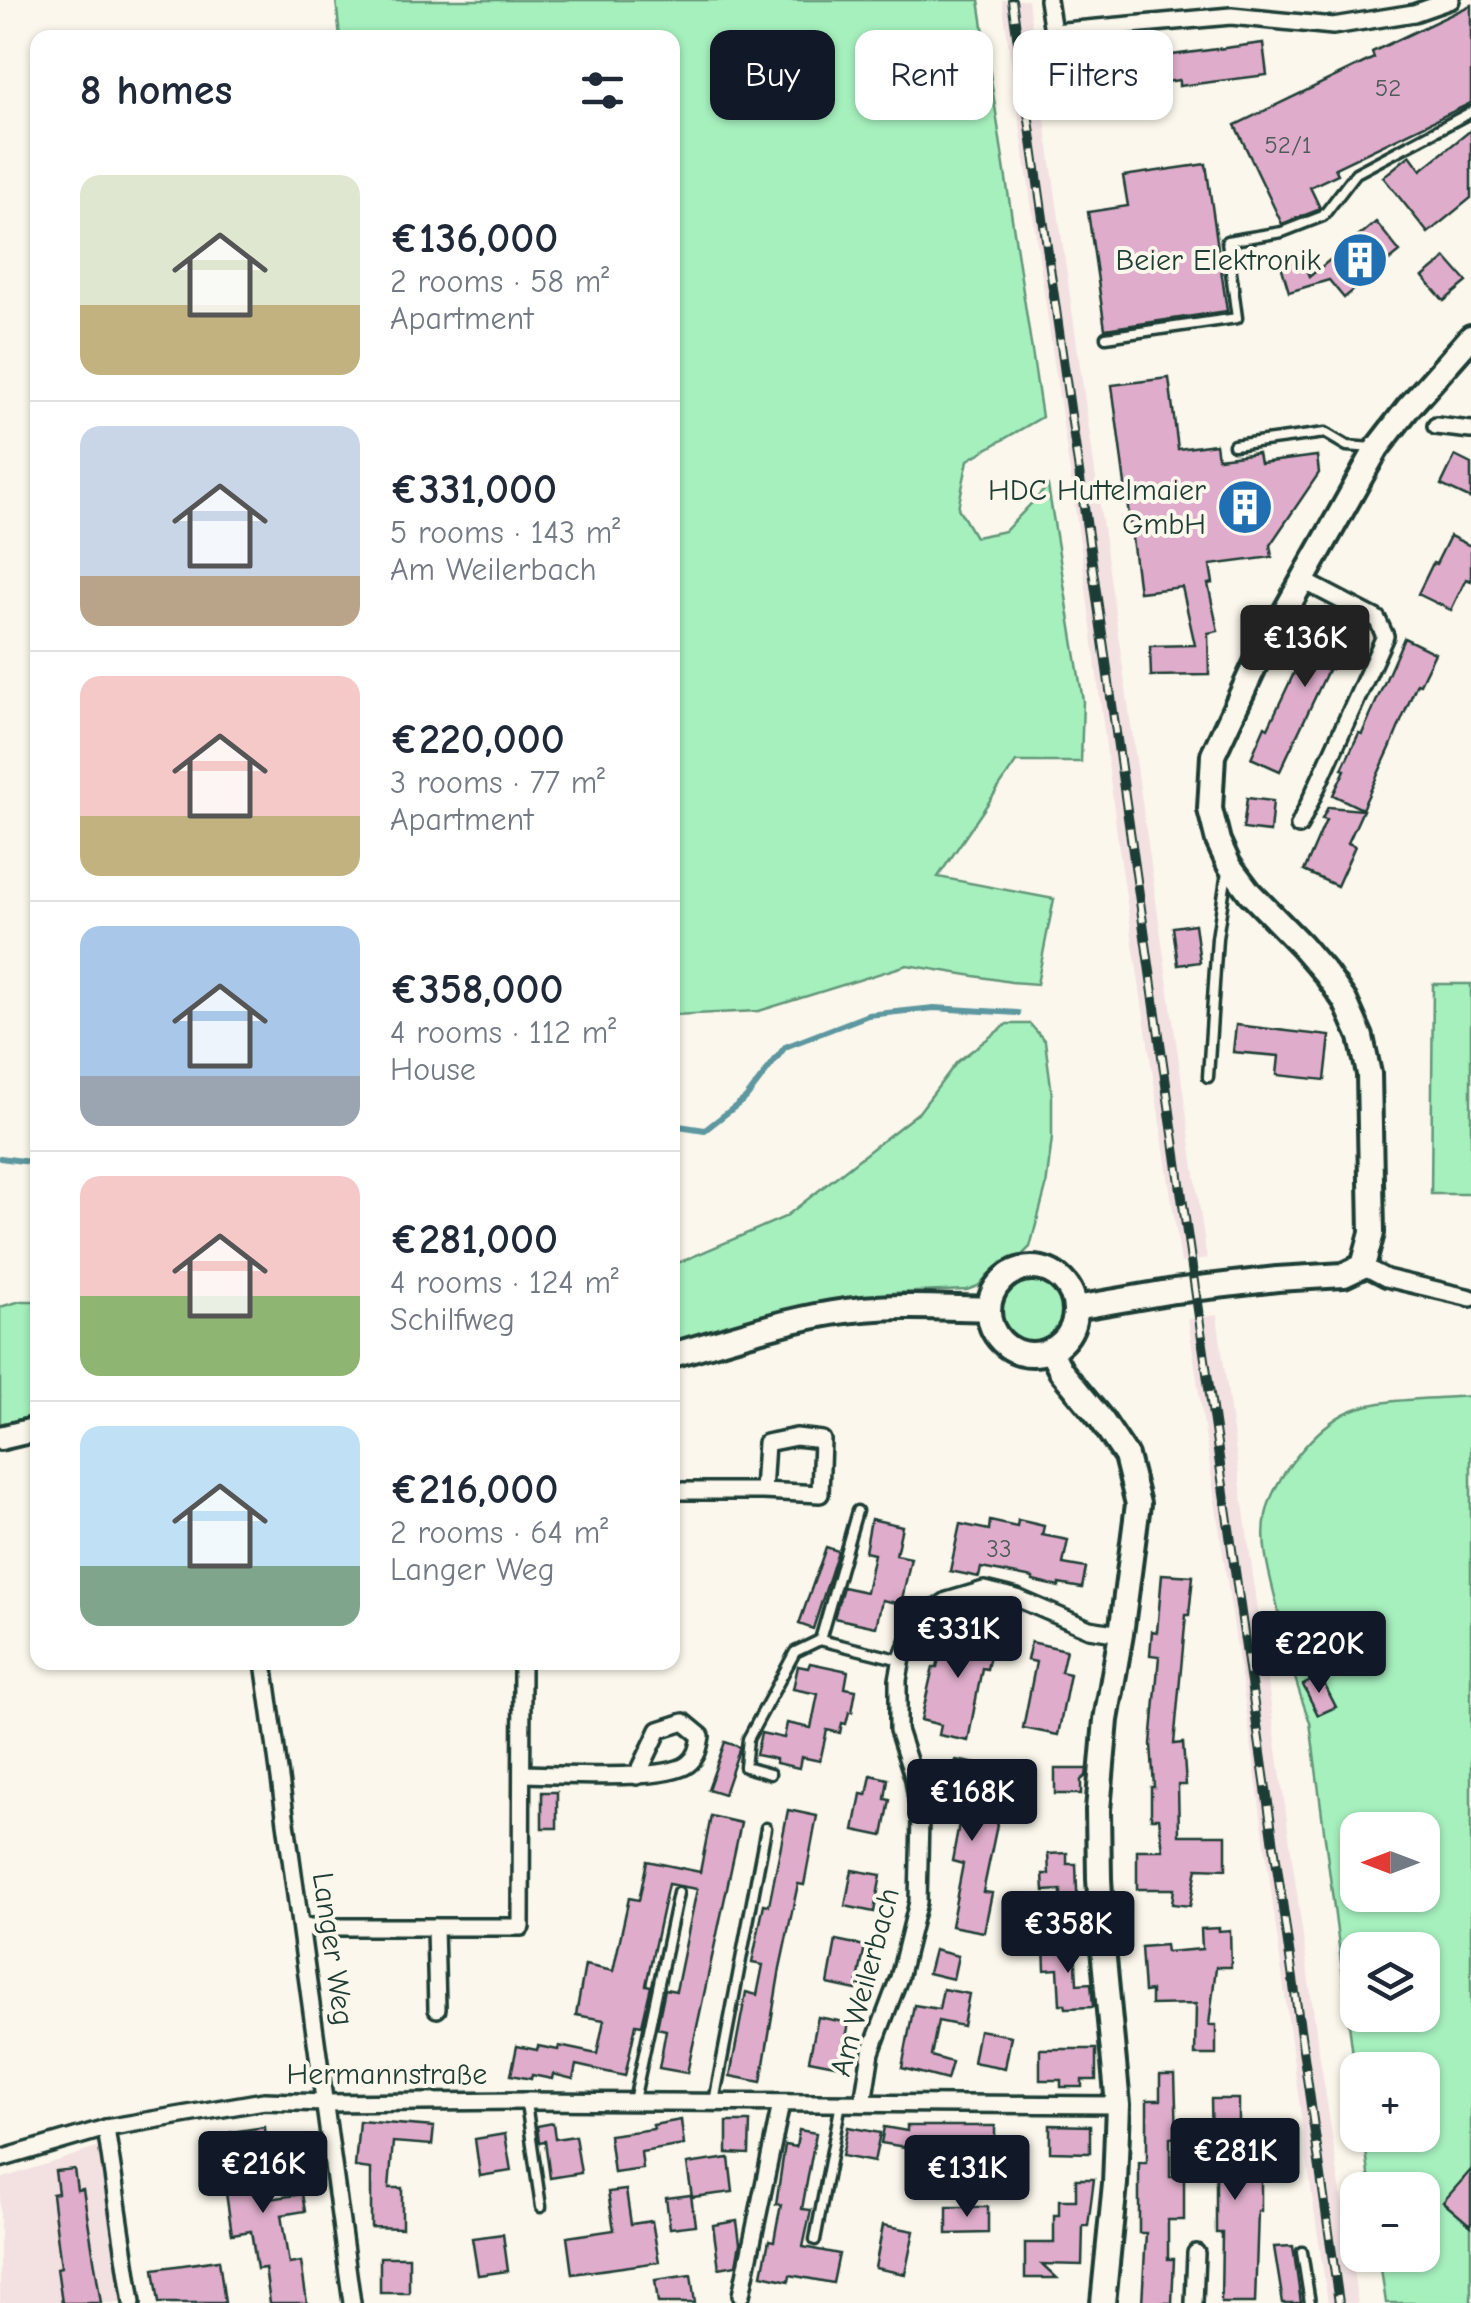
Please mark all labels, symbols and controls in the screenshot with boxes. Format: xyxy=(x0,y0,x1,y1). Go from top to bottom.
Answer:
chip: Buy xyxy=(710,30,835,120)
chip: Rent xyxy=(855,30,993,120)
chip: Filters xyxy=(1013,30,1173,120)
icon: filters xyxy=(575,63,630,118)
text: 8 homes xyxy=(80,66,232,115)
house number: 52 xyxy=(1375,73,1401,102)
house number: 52/1 xyxy=(1264,130,1312,159)
text: €136,000 xyxy=(390,214,558,263)
icon: home xyxy=(160,215,280,335)
building icon: Beier Elektronik xyxy=(1330,230,1390,290)
place label: Beier Elektronik xyxy=(1116,243,1321,278)
text: 2 rooms · 58 m² xyxy=(390,263,609,300)
text: Apartment xyxy=(390,300,533,337)
text: €331,000 xyxy=(390,465,557,514)
icon: home xyxy=(160,466,280,586)
place label: HDC Huttelmaier GmbH xyxy=(988,473,1206,542)
building icon: HDC Huttelmaier GmbH xyxy=(1215,477,1275,537)
text: 5 rooms · 143 m² xyxy=(390,514,620,551)
text: Am Weilerbach xyxy=(390,551,597,588)
pin: €136K xyxy=(1235,605,1375,690)
text: €136K xyxy=(1262,619,1348,656)
text: €220,000 xyxy=(390,715,565,764)
icon: home xyxy=(160,716,280,836)
text: 3 rooms · 77 m² xyxy=(390,764,605,801)
text: Apartment xyxy=(390,801,533,838)
text: €358,000 xyxy=(390,965,564,1014)
icon: home xyxy=(160,966,280,1086)
text: 4 rooms · 112 m² xyxy=(390,1014,616,1051)
text: House xyxy=(390,1051,476,1088)
text: €281,000 xyxy=(390,1215,558,1264)
icon: home xyxy=(160,1216,280,1336)
text: 4 rooms · 124 m² xyxy=(390,1264,619,1301)
text: Schilfweg xyxy=(390,1301,515,1338)
text: €216,000 xyxy=(390,1465,558,1514)
icon: home xyxy=(160,1466,280,1586)
text: 2 rooms · 64 m² xyxy=(390,1514,608,1551)
house number: 33 xyxy=(986,1534,1012,1563)
text: Langer Weg xyxy=(390,1551,555,1588)
pin: €331K xyxy=(888,1596,1028,1681)
text: €331K xyxy=(916,1610,1000,1647)
pin: €220K xyxy=(1249,1611,1389,1696)
text: €220K xyxy=(1274,1625,1364,1662)
pin: €168K xyxy=(902,1759,1042,1844)
text: €168K xyxy=(929,1773,1015,1810)
north arrow xyxy=(1340,1812,1440,1912)
map controls xyxy=(1340,1812,1440,2272)
street label: Langer Weg xyxy=(305,1870,361,2028)
street label: Am Weilerbach xyxy=(823,1884,907,2080)
pin: €358K xyxy=(998,1891,1138,1976)
text: €358K xyxy=(1023,1905,1113,1942)
button: layers xyxy=(1340,1932,1440,2032)
button: + xyxy=(1340,2052,1440,2152)
street label: Hermannstraße xyxy=(287,2057,487,2092)
pin: €281K xyxy=(1165,2118,1305,2203)
pin: €216K xyxy=(193,2131,333,2216)
text: €281K xyxy=(1193,2132,1277,2169)
pin: €131K xyxy=(897,2135,1037,2220)
text: €216K xyxy=(220,2145,306,2182)
text: €131K xyxy=(927,2149,1008,2186)
button: − xyxy=(1340,2172,1440,2272)

